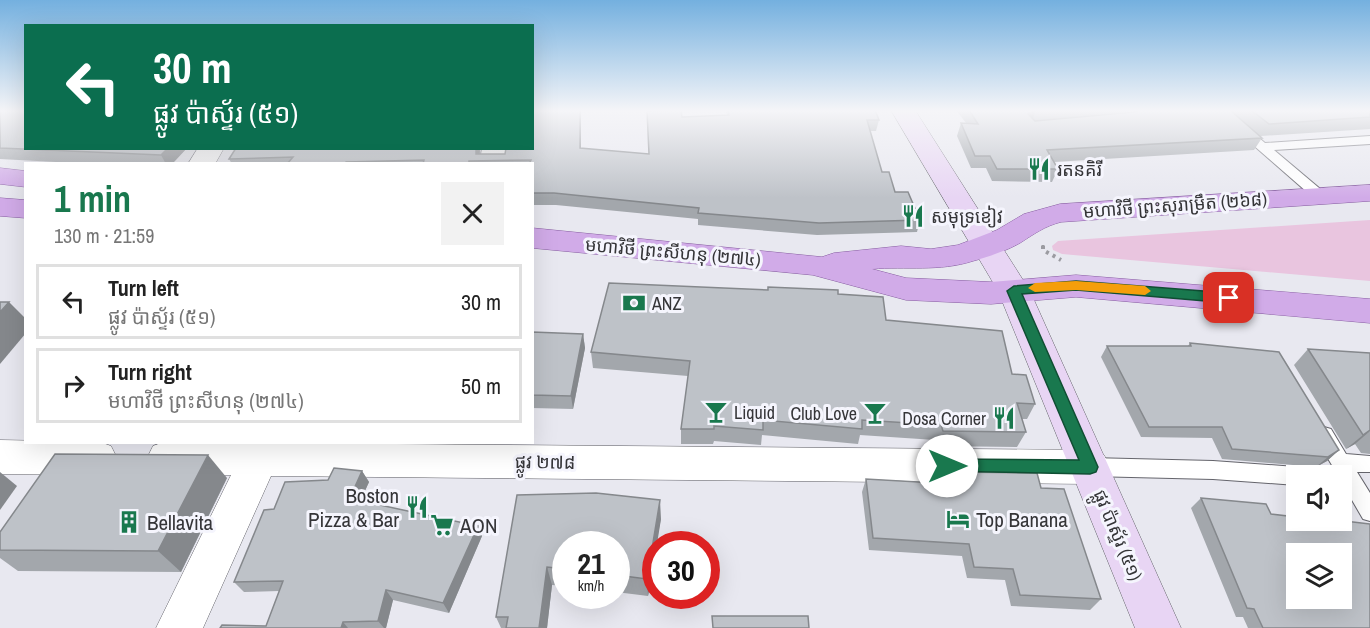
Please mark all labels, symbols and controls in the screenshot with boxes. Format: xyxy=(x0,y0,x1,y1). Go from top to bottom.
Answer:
text: 30 m xyxy=(153,40,232,96)
icon: left xyxy=(54,48,132,126)
text: ផ្លូវ ប៉ាស្ទ័រ (៥១) xyxy=(153,95,298,131)
restaurant icon: រតនគិរី xyxy=(1026,156,1052,182)
place label: រតនគិរី xyxy=(1057,157,1103,182)
text: 1 min xyxy=(54,175,131,223)
button: close xyxy=(441,182,504,245)
street label: មហាវិថី ព្រះសុរាម្រឹត (២៦៨) xyxy=(1082,186,1268,224)
restaurant icon: សមុទ្រខៀវ xyxy=(900,203,926,229)
place label: សមុទ្រខៀវ xyxy=(931,204,1003,229)
text: 130 m · 21:59 xyxy=(54,222,154,249)
street label: មហាវិថី ព្រះសីហនុ (២៧៤) xyxy=(584,232,762,273)
pin xyxy=(1203,272,1254,323)
text: Turn left xyxy=(108,273,179,303)
icon: arrive xyxy=(1212,281,1245,314)
icon: left xyxy=(57,285,90,318)
text: 30 m xyxy=(461,287,501,317)
bank icon: ANZ xyxy=(621,290,647,316)
place label: ANZ xyxy=(651,291,682,316)
text: ផ្លូវ ប៉ាស្ទ័រ (៥១) xyxy=(108,303,215,330)
text: Turn right xyxy=(108,357,192,387)
icon: right xyxy=(57,369,90,402)
text: 50 m xyxy=(461,371,501,401)
text: មហាវិថី ព្រះសីហនុ (២៧៤) xyxy=(108,387,304,414)
bar icon: Liquid xyxy=(703,399,729,425)
place label: Liquid xyxy=(734,400,775,425)
bar icon: Club Love xyxy=(862,400,888,426)
place label: Club Love xyxy=(791,401,857,426)
restaurant icon: Dosa Corner xyxy=(991,405,1017,431)
place label: Dosa Corner xyxy=(902,406,986,431)
position arrow xyxy=(915,434,979,498)
street label: ផ្លូវ ២៧៨ xyxy=(514,449,575,479)
map controls xyxy=(1286,465,1352,609)
button: sound xyxy=(1286,465,1352,531)
place label: Boston Pizza & Bar xyxy=(308,481,399,534)
street label: ផ្លូវ ប៉ាស្ទ័រ (៥១) xyxy=(1084,486,1148,586)
restaurant icon: Boston Pizza & Bar xyxy=(404,494,430,520)
place label: Top Banana xyxy=(976,505,1068,534)
hotel icon: Top Banana xyxy=(945,506,971,532)
place label: Bellavita xyxy=(147,508,213,537)
building icon: Bellavita xyxy=(116,509,142,535)
place label: AON xyxy=(459,511,497,540)
supermarket icon: AON xyxy=(429,512,455,538)
speed limit sign: 30 xyxy=(642,531,720,609)
text: 21 xyxy=(577,543,605,583)
button: layers xyxy=(1286,543,1352,609)
text: km/h xyxy=(578,575,604,596)

